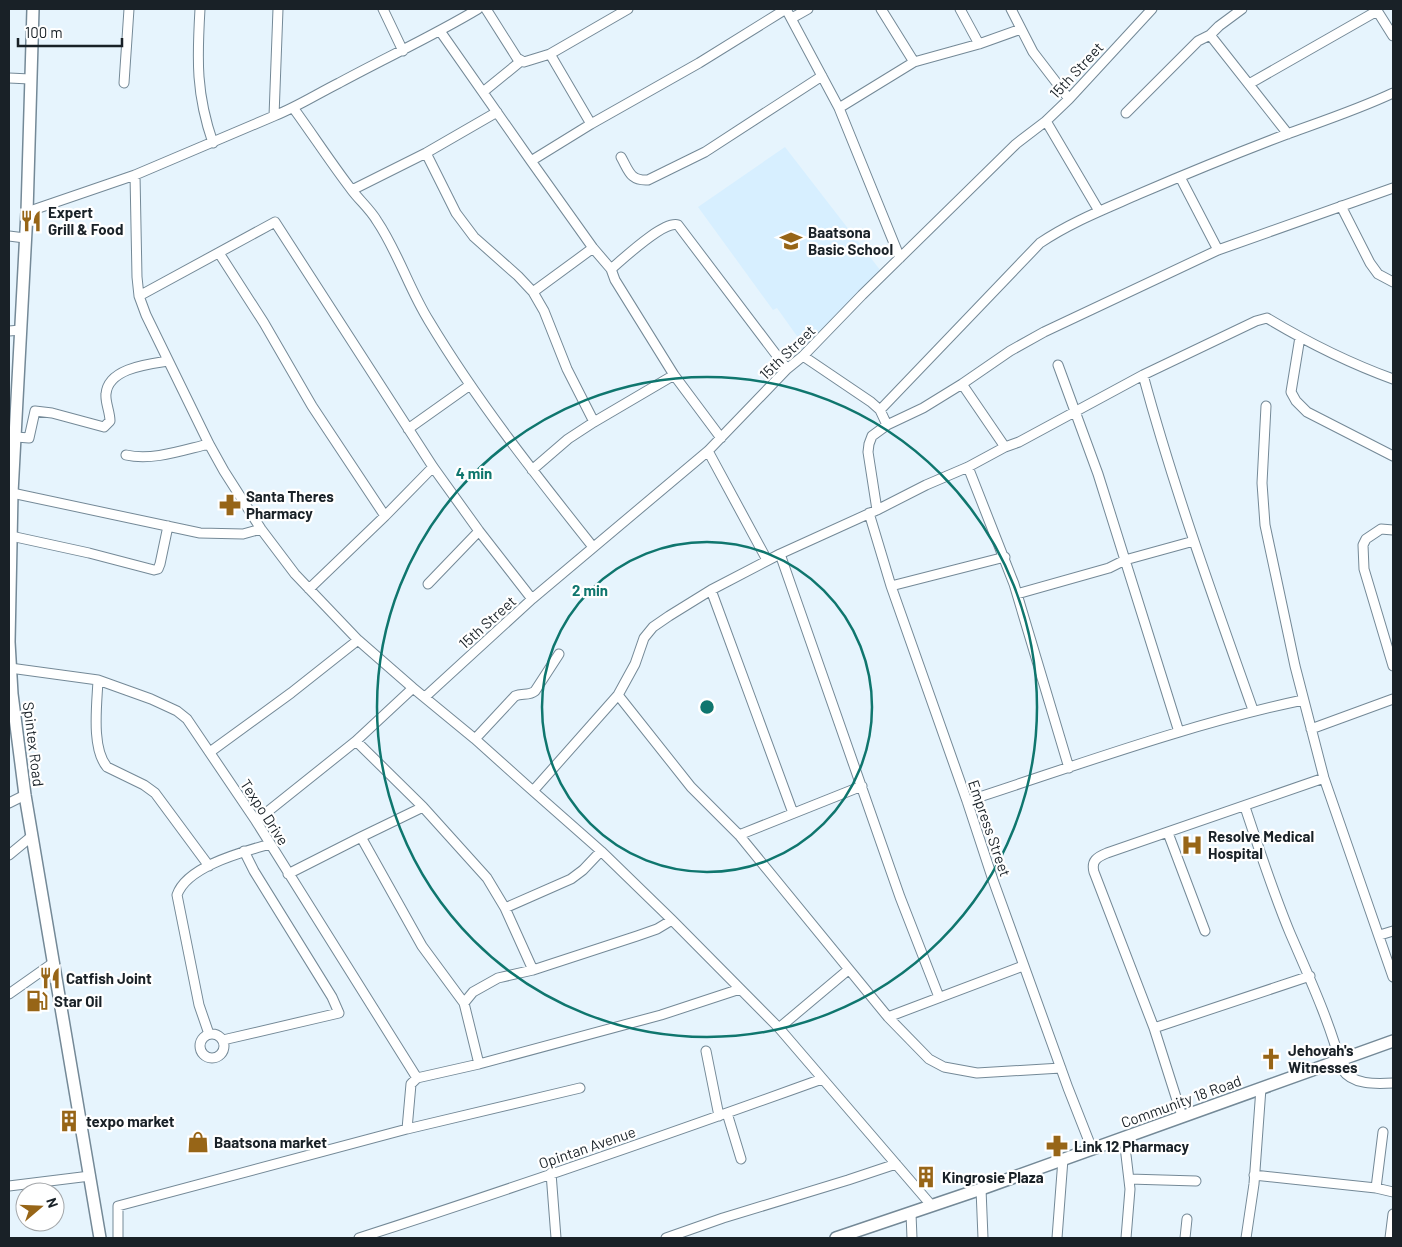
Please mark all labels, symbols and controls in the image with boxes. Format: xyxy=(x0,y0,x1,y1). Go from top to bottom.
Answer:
scale bar xyxy=(18,15,121,47)
text: 100 m xyxy=(25,23,63,41)
street label: 15th Street xyxy=(1045,38,1107,102)
place label: Expert Grill & Food xyxy=(48,203,123,238)
restaurant icon: Expert Grill & Food xyxy=(18,208,44,234)
place label: Baatsona Basic School xyxy=(808,223,893,258)
school or university icon: Baatsona Basic School xyxy=(778,228,804,254)
street label: 15th Street xyxy=(755,321,819,383)
text: 4 min xyxy=(456,464,492,482)
place label: Santa Theres Pharmacy xyxy=(246,487,334,522)
pharmacy icon: Santa Theres Pharmacy xyxy=(217,492,243,518)
text: 2 min xyxy=(572,581,608,599)
street label: 15th Street xyxy=(455,592,519,652)
centre of rings xyxy=(698,698,716,716)
street label: Spintex Road xyxy=(20,701,48,787)
street label: Texpo Drive xyxy=(237,776,293,848)
street label: Empress Street xyxy=(965,777,1015,879)
place label: Resolve Medical Hospital xyxy=(1208,827,1314,862)
hospital icon: Resolve Medical Hospital xyxy=(1179,832,1205,858)
restaurant icon: Catfish Joint xyxy=(37,965,63,991)
place label: Catfish Joint xyxy=(66,969,152,987)
fuel station icon: Star Oil xyxy=(24,988,50,1014)
place label: Star Oil xyxy=(54,992,102,1010)
place label: Jehovah's Witnesses xyxy=(1288,1041,1358,1076)
church icon: Jehovah's Witnesses xyxy=(1258,1046,1284,1072)
street label: Community 18 Road xyxy=(1118,1071,1244,1131)
building icon: texpo market xyxy=(56,1108,82,1134)
place label: texpo market xyxy=(86,1112,175,1130)
street label: Opintan Avenue xyxy=(536,1122,638,1172)
shop icon: Baatsona market xyxy=(185,1129,211,1155)
place label: Baatsona market xyxy=(214,1133,327,1151)
pharmacy icon: Link 12 Pharmacy xyxy=(1044,1133,1070,1159)
place label: Link 12 Pharmacy xyxy=(1074,1137,1189,1155)
building icon: Kingrosie Plaza xyxy=(913,1164,939,1190)
place label: Kingrosie Plaza xyxy=(942,1168,1044,1186)
north arrow xyxy=(15,1182,65,1232)
text: N xyxy=(43,1195,62,1210)

